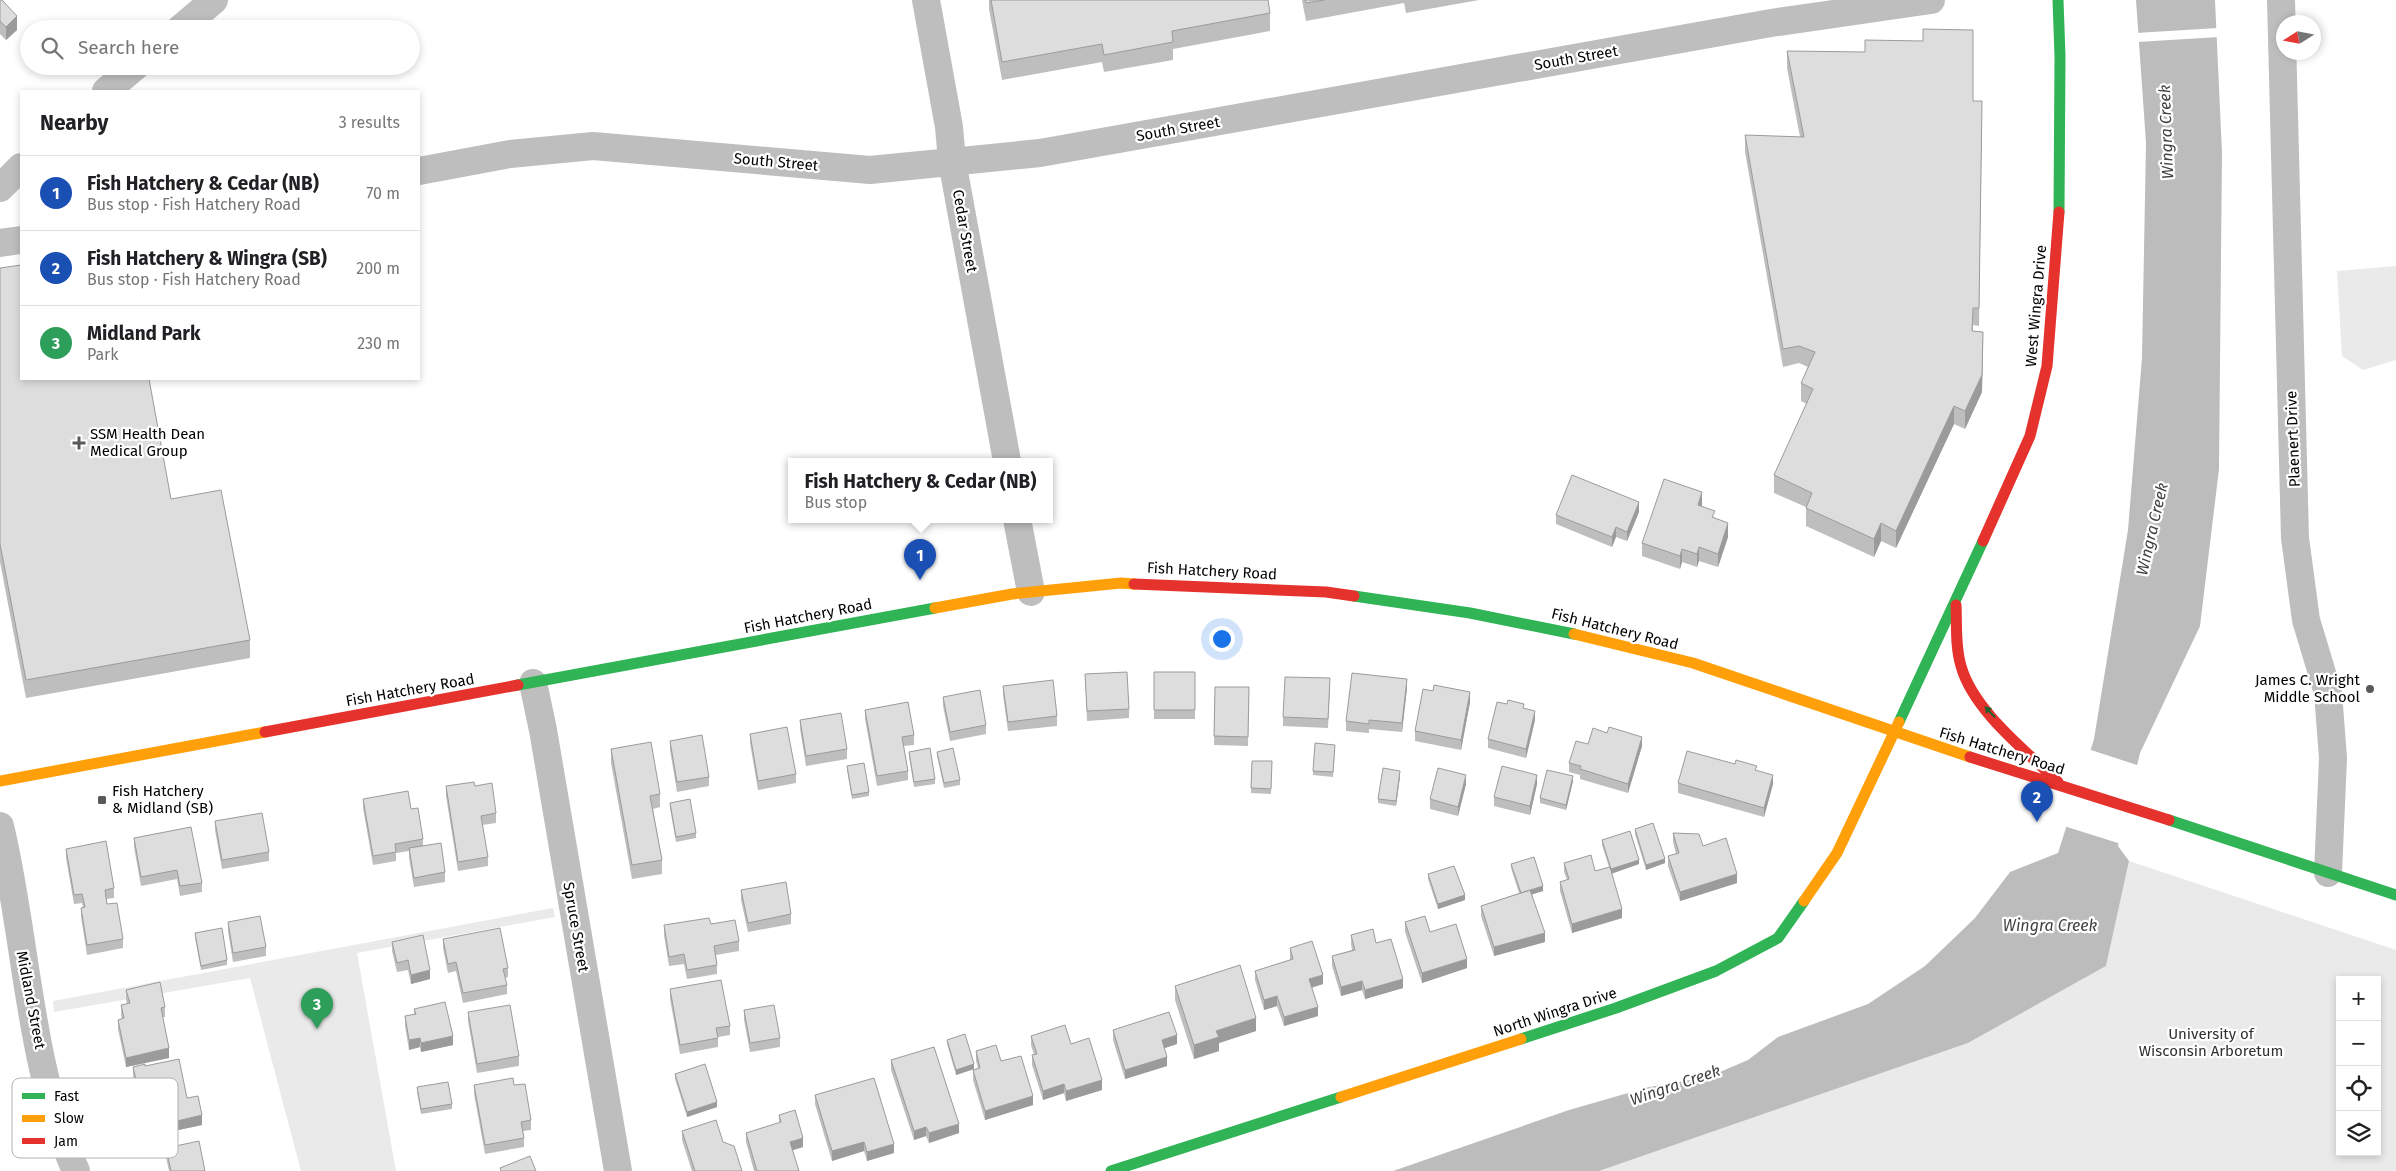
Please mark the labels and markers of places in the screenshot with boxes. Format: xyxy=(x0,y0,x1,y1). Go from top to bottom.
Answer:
place label: SSM Health Dean Medical Group xyxy=(90,425,205,460)
marker: SSM Health Dean Medical Group xyxy=(72,436,86,450)
pin: 1 xyxy=(904,539,936,580)
place label: James C. Wright Middle School xyxy=(2255,671,2361,706)
marker: James C. Wright Middle School xyxy=(2364,683,2376,695)
pin: 2 xyxy=(2021,781,2053,822)
place label: Fish Hatchery & Midland (SB) xyxy=(112,782,213,817)
marker: Fish Hatchery & Midland (SB) xyxy=(96,794,108,806)
pin: 3 xyxy=(301,988,333,1029)

